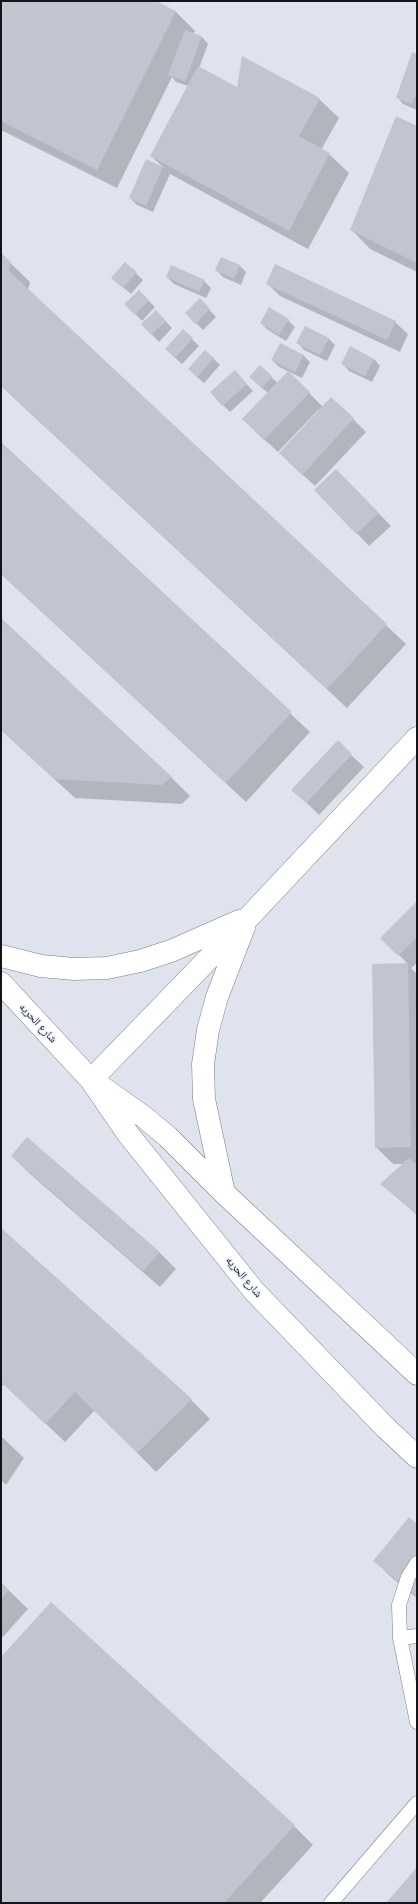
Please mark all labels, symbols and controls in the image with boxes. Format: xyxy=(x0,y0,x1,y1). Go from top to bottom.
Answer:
street label: شارع الحريه xyxy=(16,1000,60,1046)
street label: شارع الحريه xyxy=(223,1254,265,1300)

